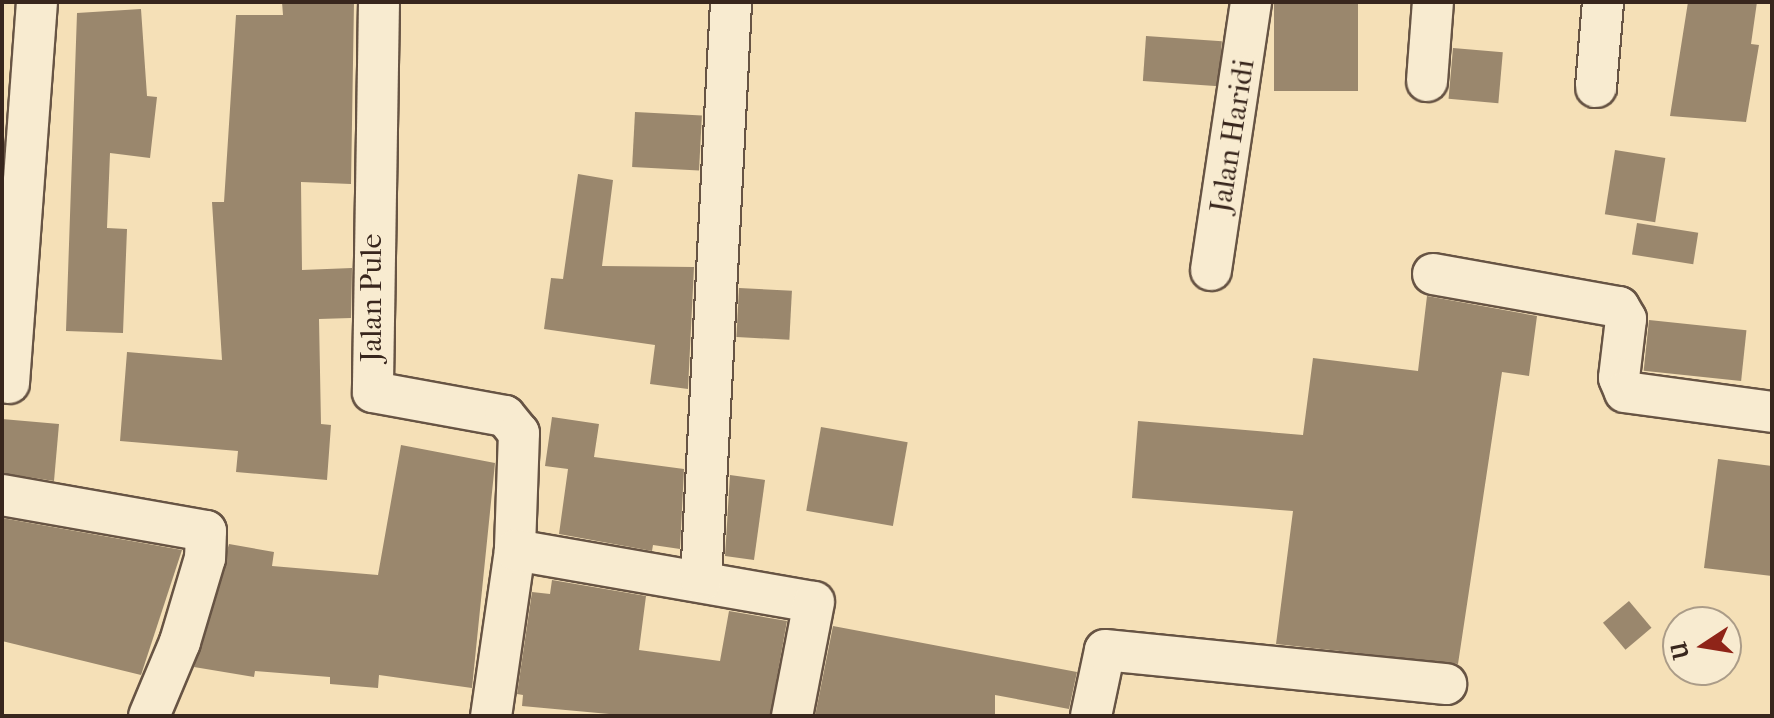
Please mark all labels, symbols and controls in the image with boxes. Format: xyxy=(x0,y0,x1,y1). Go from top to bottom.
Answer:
street label: Jalan Haridi xyxy=(1203,57,1263,215)
street label: Jalan Pule xyxy=(354,234,390,362)
north arrow xyxy=(1662,606,1742,686)
text: U xyxy=(1666,640,1695,662)

